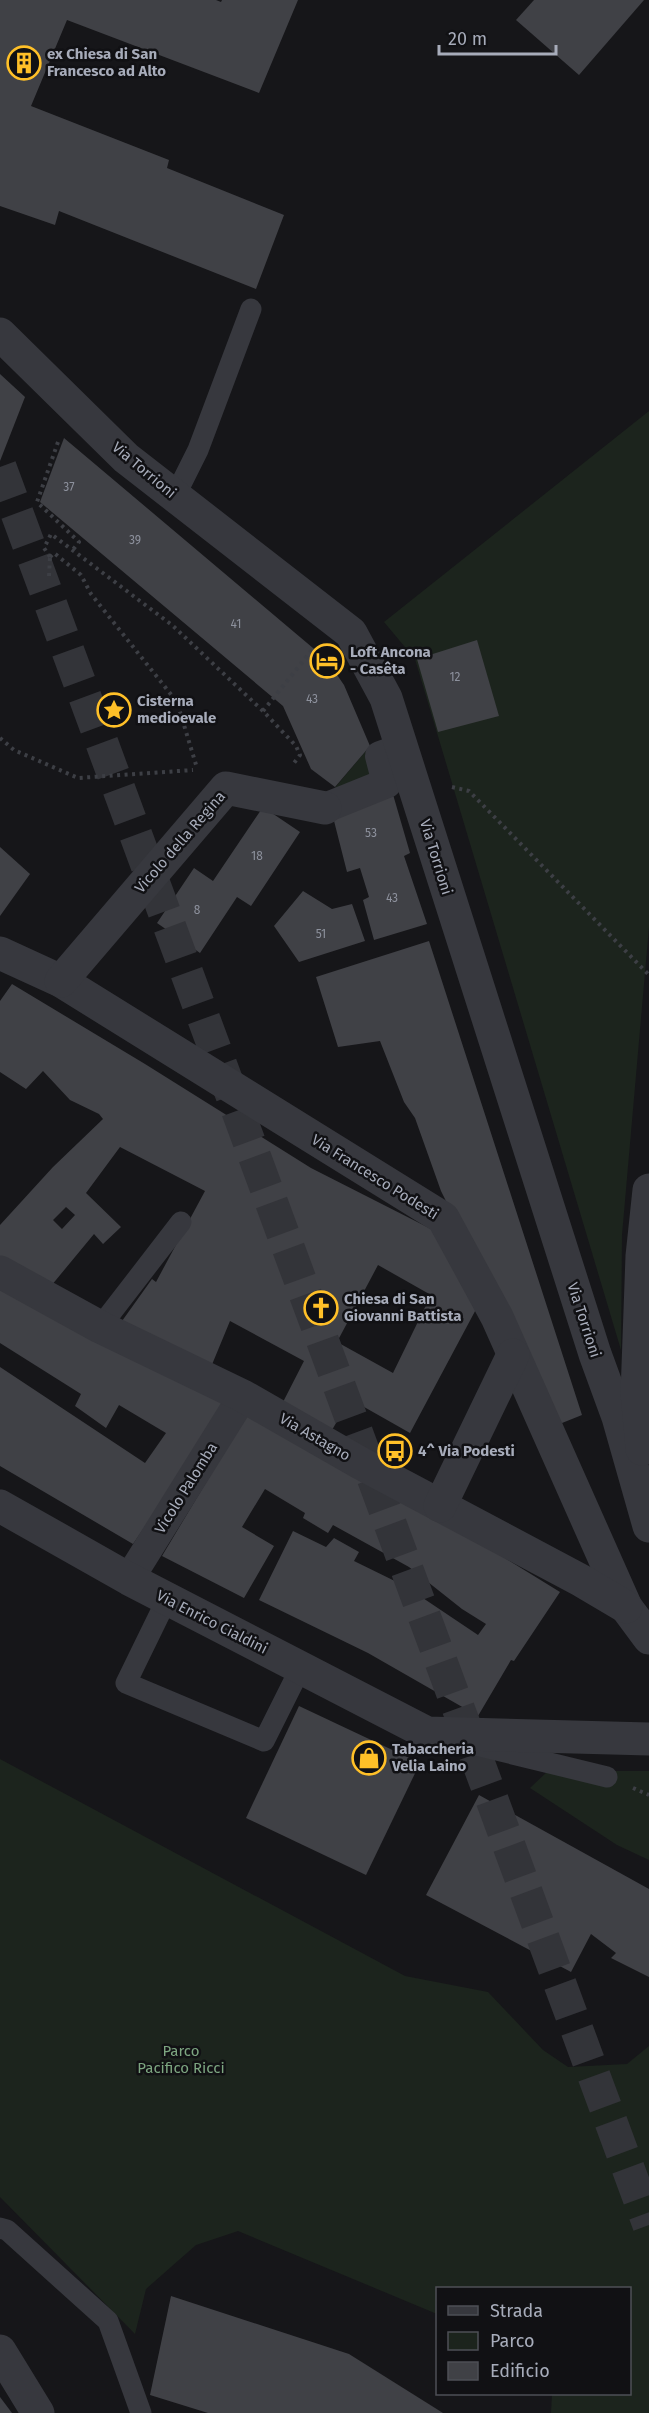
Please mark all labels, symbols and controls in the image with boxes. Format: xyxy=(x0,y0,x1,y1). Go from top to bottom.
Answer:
scale bar xyxy=(439,18,556,56)
text: 20 m xyxy=(448,28,487,50)
building icon: ex Chiesa di San Francesco ad Alto xyxy=(6,45,42,81)
place label: ex Chiesa di San Francesco ad Alto xyxy=(47,45,166,80)
street label: Via Torrioni xyxy=(108,438,180,502)
house number: 37 xyxy=(63,480,75,494)
house number: 39 xyxy=(129,533,141,547)
house number: 41 xyxy=(231,617,241,631)
hotel icon: Loft Ancona - Casêta xyxy=(309,643,345,679)
place label: Loft Ancona - Casêta xyxy=(350,643,431,678)
house number: 12 xyxy=(449,670,461,684)
place icon: Cisterna medioevale xyxy=(96,692,132,728)
place label: Cisterna medioevale xyxy=(137,692,216,727)
house number: 43 xyxy=(306,692,318,706)
street label: Vicolo della Regina xyxy=(131,787,229,897)
street label: Via Torrioni xyxy=(416,817,456,897)
house number: 53 xyxy=(365,826,377,840)
house number: 18 xyxy=(251,849,263,863)
house number: 43 xyxy=(386,891,398,905)
house number: 8 xyxy=(194,903,201,917)
house number: 51 xyxy=(316,927,326,941)
street label: Via Francesco Podesti xyxy=(308,1131,442,1223)
street label: Via Torrioni xyxy=(563,1280,605,1360)
church icon: Chiesa di San Giovanni Battista xyxy=(303,1290,339,1326)
place label: Chiesa di San Giovanni Battista xyxy=(344,1290,462,1325)
street label: Via Astagno xyxy=(276,1409,354,1465)
bus stop icon: 4^ Via Podesti xyxy=(377,1433,413,1469)
street label: Vicolo Palomba xyxy=(151,1439,221,1537)
place label: 4^ Via Podesti xyxy=(418,1442,515,1460)
street label: Via Enrico Cialdini xyxy=(153,1586,271,1658)
shop icon: Tabaccheria Velia Laino xyxy=(351,1740,387,1776)
place label: Tabaccheria Velia Laino xyxy=(391,1740,474,1775)
park label: Parco Pacifico Ricci xyxy=(137,2042,225,2077)
legend xyxy=(436,2287,631,2395)
text: Strada xyxy=(490,2300,543,2322)
text: Parco xyxy=(490,2330,534,2352)
text: Edificio xyxy=(490,2360,550,2382)

